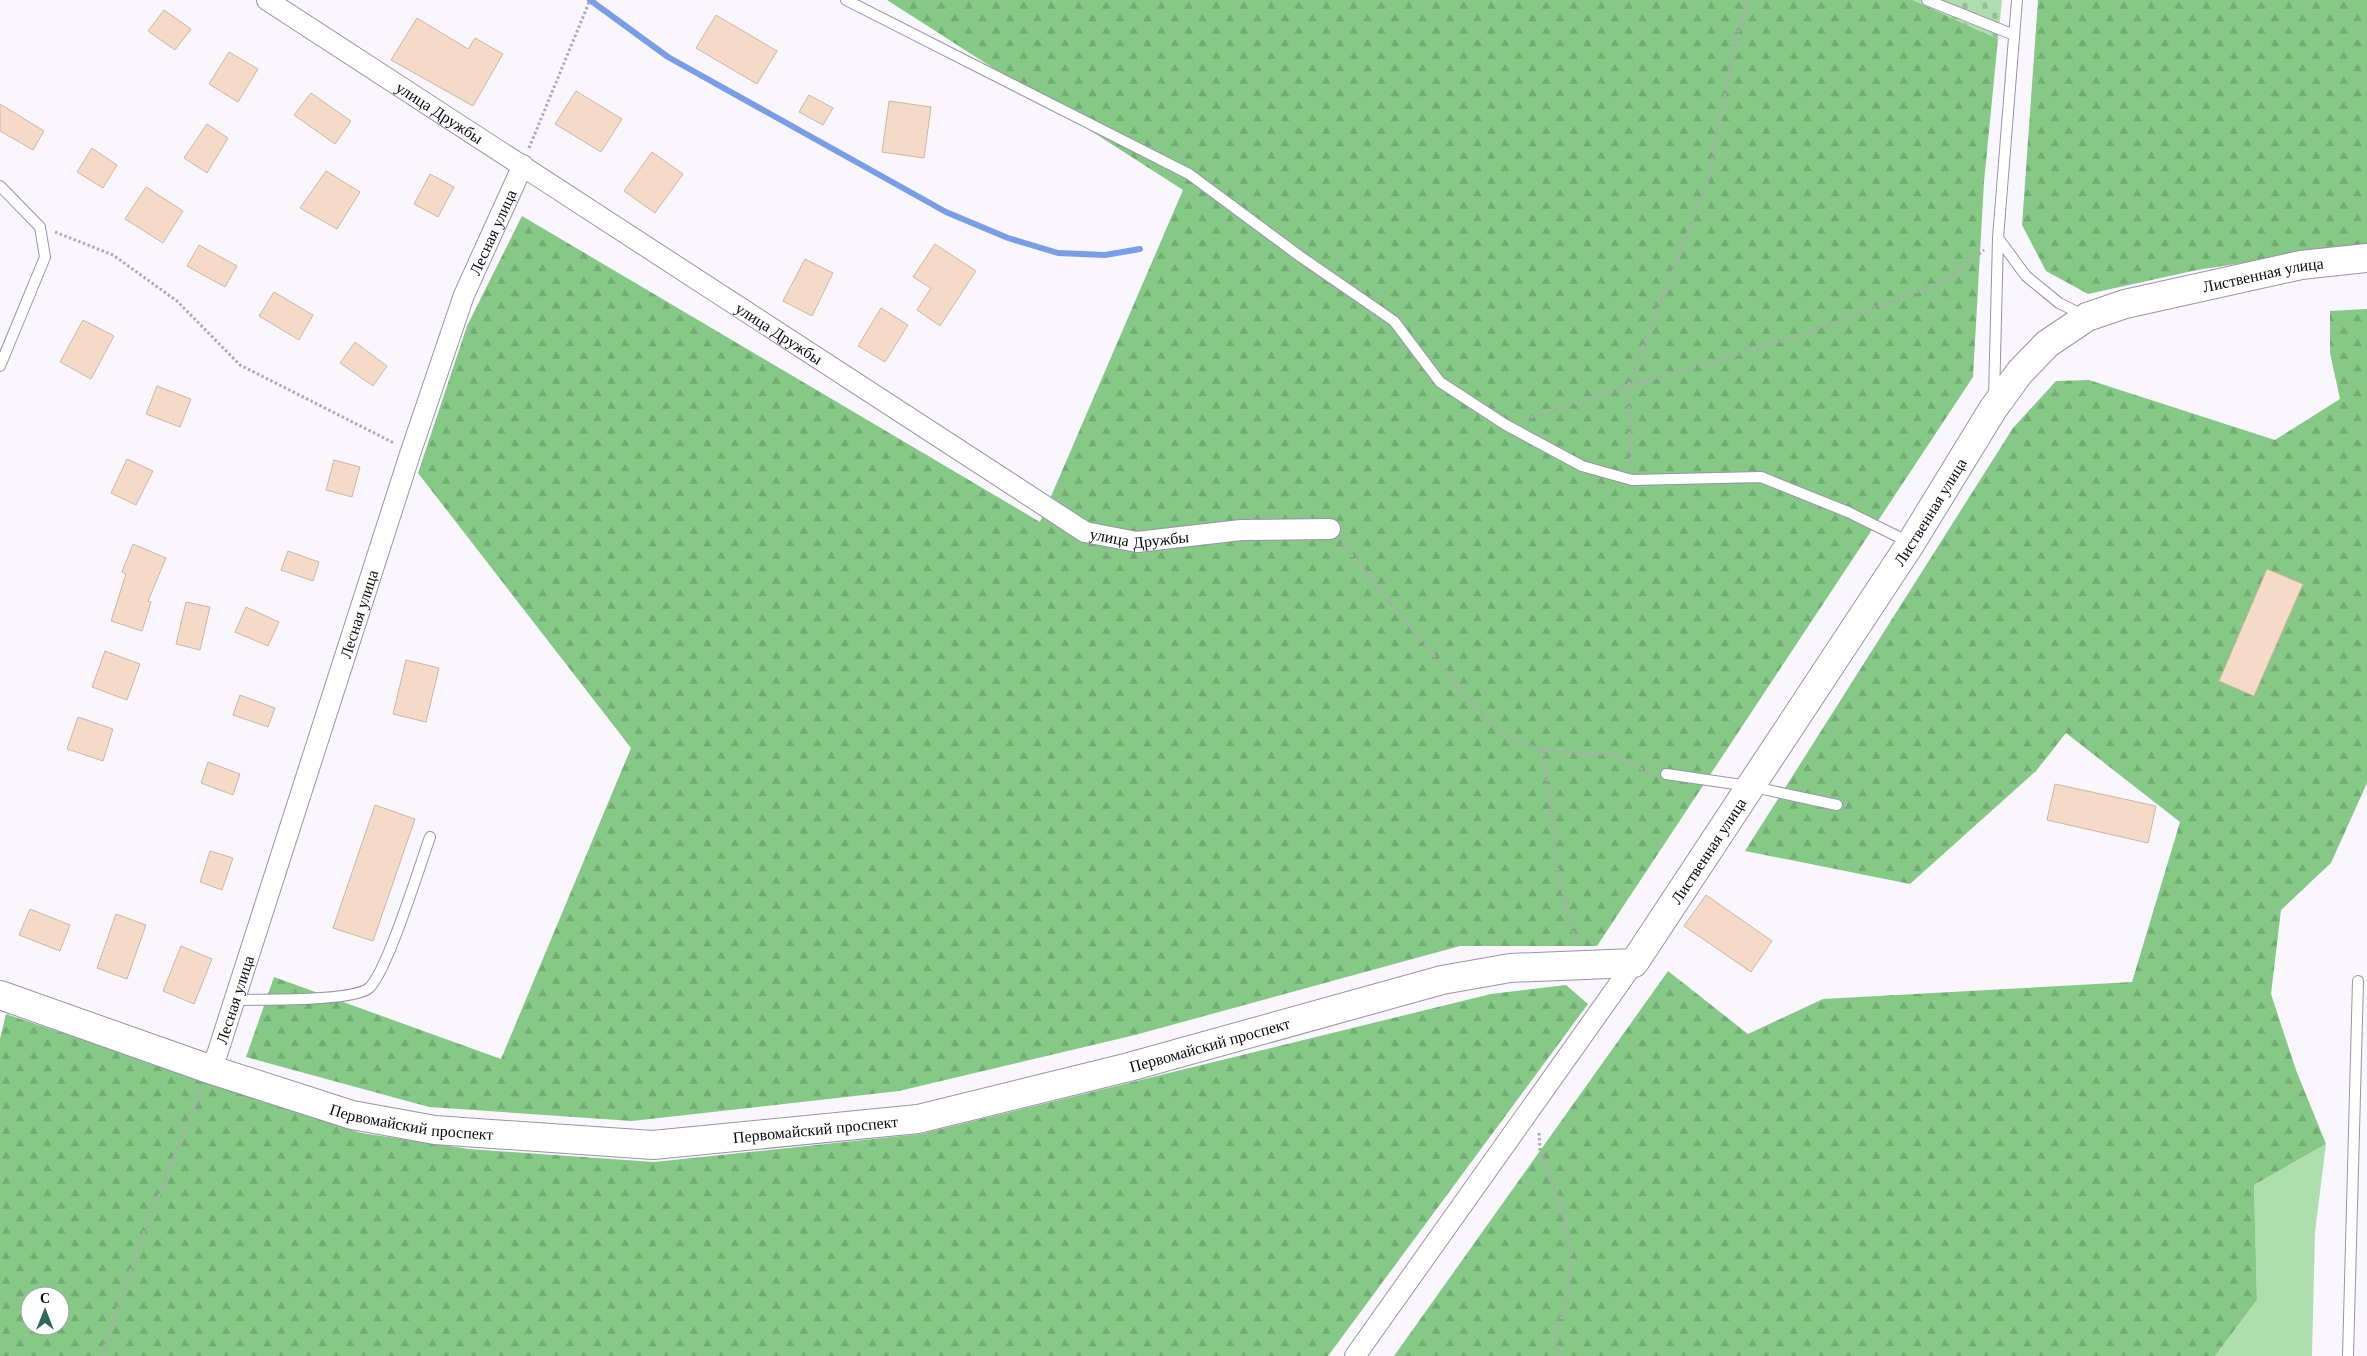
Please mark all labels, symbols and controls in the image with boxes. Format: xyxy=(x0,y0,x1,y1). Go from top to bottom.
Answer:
street label: улица Дружбы xyxy=(393,78,486,147)
street label: Лесная улица xyxy=(466,187,519,277)
street label: Лиственная улица xyxy=(2201,254,2324,295)
street label: улица Дружбы xyxy=(732,299,826,368)
street label: Лиственная улица xyxy=(1890,455,1969,569)
street label: улица Дружбы xyxy=(1088,525,1190,552)
street label: Лесная улица xyxy=(336,568,381,660)
street label: Лиственная улица xyxy=(1667,795,1749,907)
street label: Лесная улица xyxy=(212,953,257,1046)
street label: Первомайский проспект xyxy=(1127,1014,1292,1075)
street label: Первомайский проспект xyxy=(328,1100,494,1143)
street label: Первомайский проспект xyxy=(732,1113,899,1146)
north arrow xyxy=(20,1286,70,1336)
text: С xyxy=(40,1291,50,1306)

